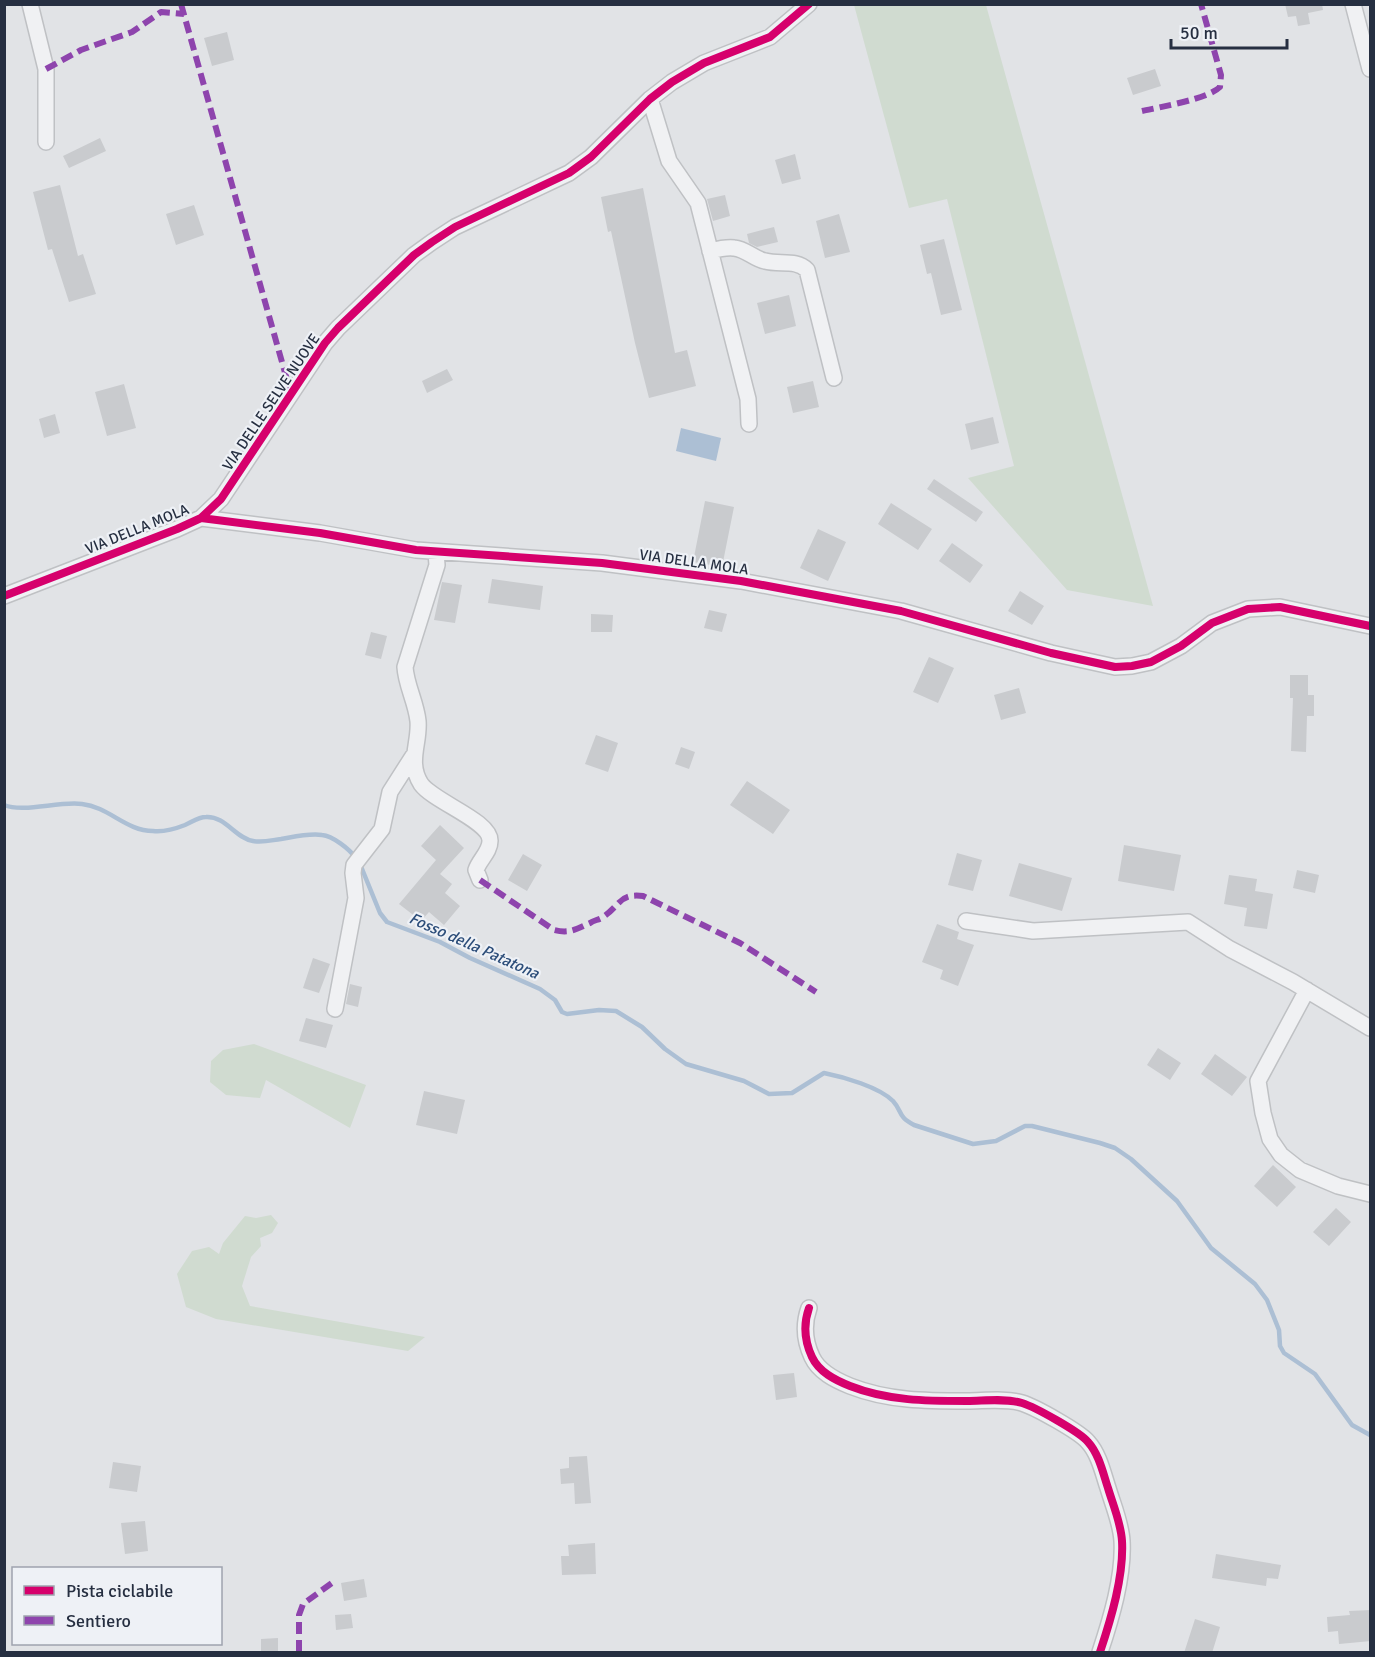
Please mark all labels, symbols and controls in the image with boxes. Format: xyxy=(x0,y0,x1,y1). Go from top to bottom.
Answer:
scale bar xyxy=(1171,12,1286,50)
text: 50 m xyxy=(1180,22,1218,44)
street label: VIA DELLE SELVE NUOVE xyxy=(218,330,324,474)
street label: VIA DELLA MOLA xyxy=(82,500,192,558)
street label: VIA DELLA MOLA xyxy=(638,545,750,579)
water label: Fosso della Patatona xyxy=(406,908,543,984)
legend xyxy=(12,1567,222,1645)
text: Pista ciclabile xyxy=(66,1580,173,1602)
text: Sentiero xyxy=(66,1610,131,1632)

